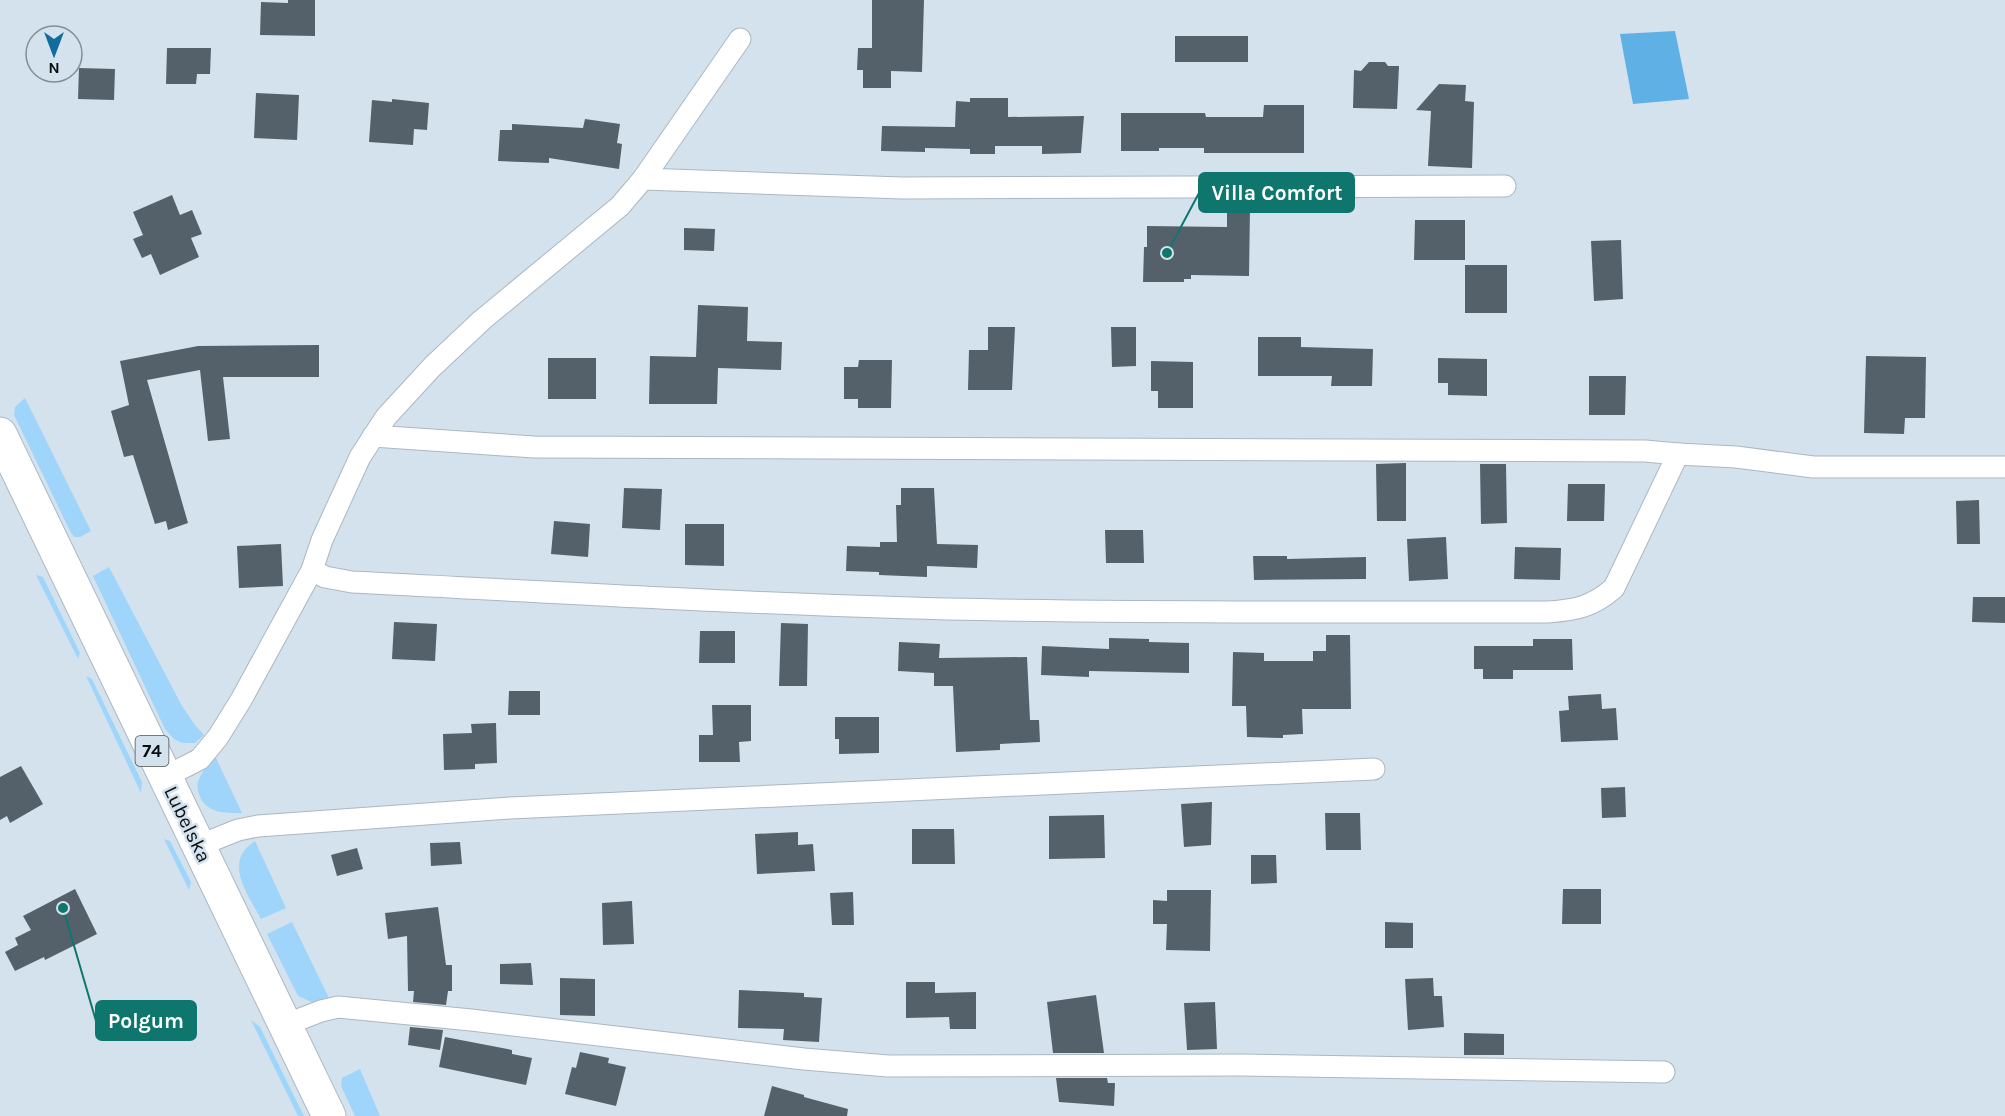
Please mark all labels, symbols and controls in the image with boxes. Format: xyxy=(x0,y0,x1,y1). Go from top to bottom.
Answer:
north arrow xyxy=(24,24,84,84)
text: N xyxy=(48,59,60,78)
callout: Villa Comfort xyxy=(1199,173,1354,212)
text: Villa Comfort xyxy=(1211,181,1343,205)
road number: 74 xyxy=(136,736,168,766)
street label: Lubelska xyxy=(159,782,216,866)
callout: Polgum xyxy=(96,1001,196,1040)
text: Polgum xyxy=(108,1009,184,1033)

